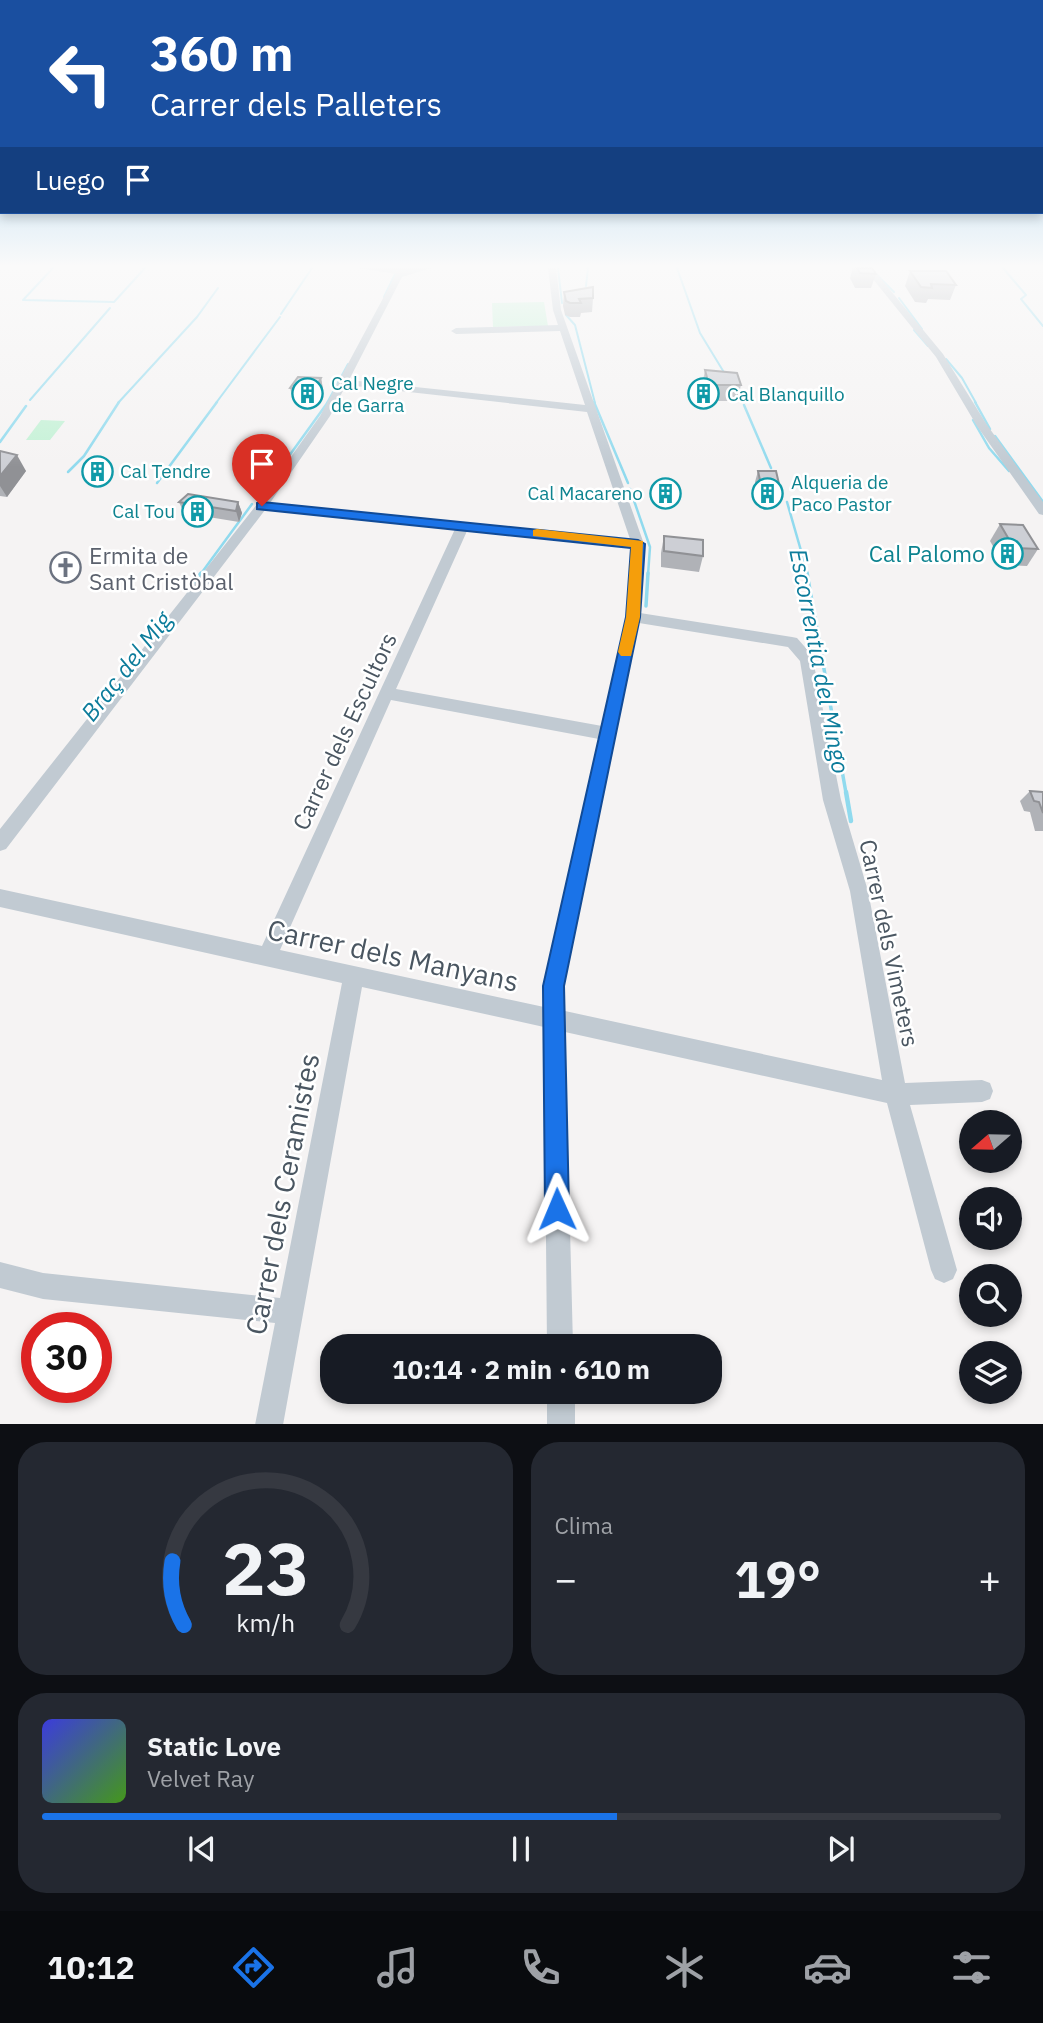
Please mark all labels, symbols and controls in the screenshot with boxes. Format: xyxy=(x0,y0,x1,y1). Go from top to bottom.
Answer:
text: 360 m xyxy=(150,21,294,84)
icon: left xyxy=(35,28,126,119)
text: Carrer dels Palleters xyxy=(150,83,442,125)
icon: arrive xyxy=(119,161,157,199)
text: Luego xyxy=(35,163,105,197)
place label: Cal Negre de Garra xyxy=(331,371,414,417)
building icon: Cal Negre de Garra xyxy=(291,377,325,411)
building icon: Cal Blanquillo xyxy=(687,377,721,411)
place label: Cal Blanquillo xyxy=(727,382,845,406)
pin xyxy=(232,434,292,506)
icon: arrive xyxy=(243,445,281,483)
building icon: Cal Tendre xyxy=(80,454,114,488)
place label: Cal Tendre xyxy=(120,459,211,483)
place label: Alqueria de Paco Pastor xyxy=(791,470,892,516)
building icon: Cal Macareno xyxy=(649,476,683,510)
building icon: Alqueria de Paco Pastor xyxy=(751,476,785,510)
place label: Cal Macareno xyxy=(527,481,643,505)
building icon: Cal Tou xyxy=(181,494,215,528)
place label: Cal Tou xyxy=(112,499,175,523)
building icon: Cal Palomo xyxy=(991,536,1025,570)
place label: Cal Palomo xyxy=(869,538,985,568)
place label: Ermita de Sant Cristòbal xyxy=(89,540,233,596)
water label: Escorrentia del Mingo xyxy=(782,546,858,776)
church icon: Ermita de Sant Cristòbal xyxy=(49,551,83,585)
water label: Braç del Mig xyxy=(73,603,180,727)
street label: Carrer dels Escultors xyxy=(285,627,403,835)
street label: Carrer dels Vimeters xyxy=(853,836,927,1050)
street label: Carrer dels Manyans xyxy=(264,910,522,1000)
street label: Carrer dels Ceramistes xyxy=(237,1050,327,1338)
north arrow xyxy=(959,1110,1022,1172)
map controls xyxy=(959,1110,1022,1404)
position arrow xyxy=(520,1172,594,1246)
button: sound xyxy=(959,1187,1022,1250)
button: search xyxy=(959,1264,1022,1327)
speed limit sign: 30 xyxy=(21,1312,112,1403)
button: layers xyxy=(959,1341,1022,1404)
text: 10:14 · 2 min · 610 m xyxy=(392,1352,650,1386)
text: Clima xyxy=(555,1510,613,1540)
text: 23 xyxy=(222,1520,309,1615)
text: 19° xyxy=(734,1545,821,1612)
text: − xyxy=(555,1554,577,1603)
text: + xyxy=(978,1554,1001,1603)
text: km/h xyxy=(236,1605,295,1638)
text: Static Love xyxy=(147,1729,281,1763)
text: Velvet Ray xyxy=(147,1763,254,1793)
icon: previous xyxy=(183,1830,221,1868)
icon: pause xyxy=(502,1830,540,1868)
icon: next xyxy=(822,1830,860,1868)
icon: directions xyxy=(229,1943,278,1992)
icon: music xyxy=(373,1943,422,1992)
icon: phone xyxy=(516,1943,565,1992)
icon: climate xyxy=(660,1943,709,1992)
icon: car xyxy=(803,1943,852,1992)
icon: filters xyxy=(947,1943,996,1992)
text: 10:12 xyxy=(47,1946,135,1988)

